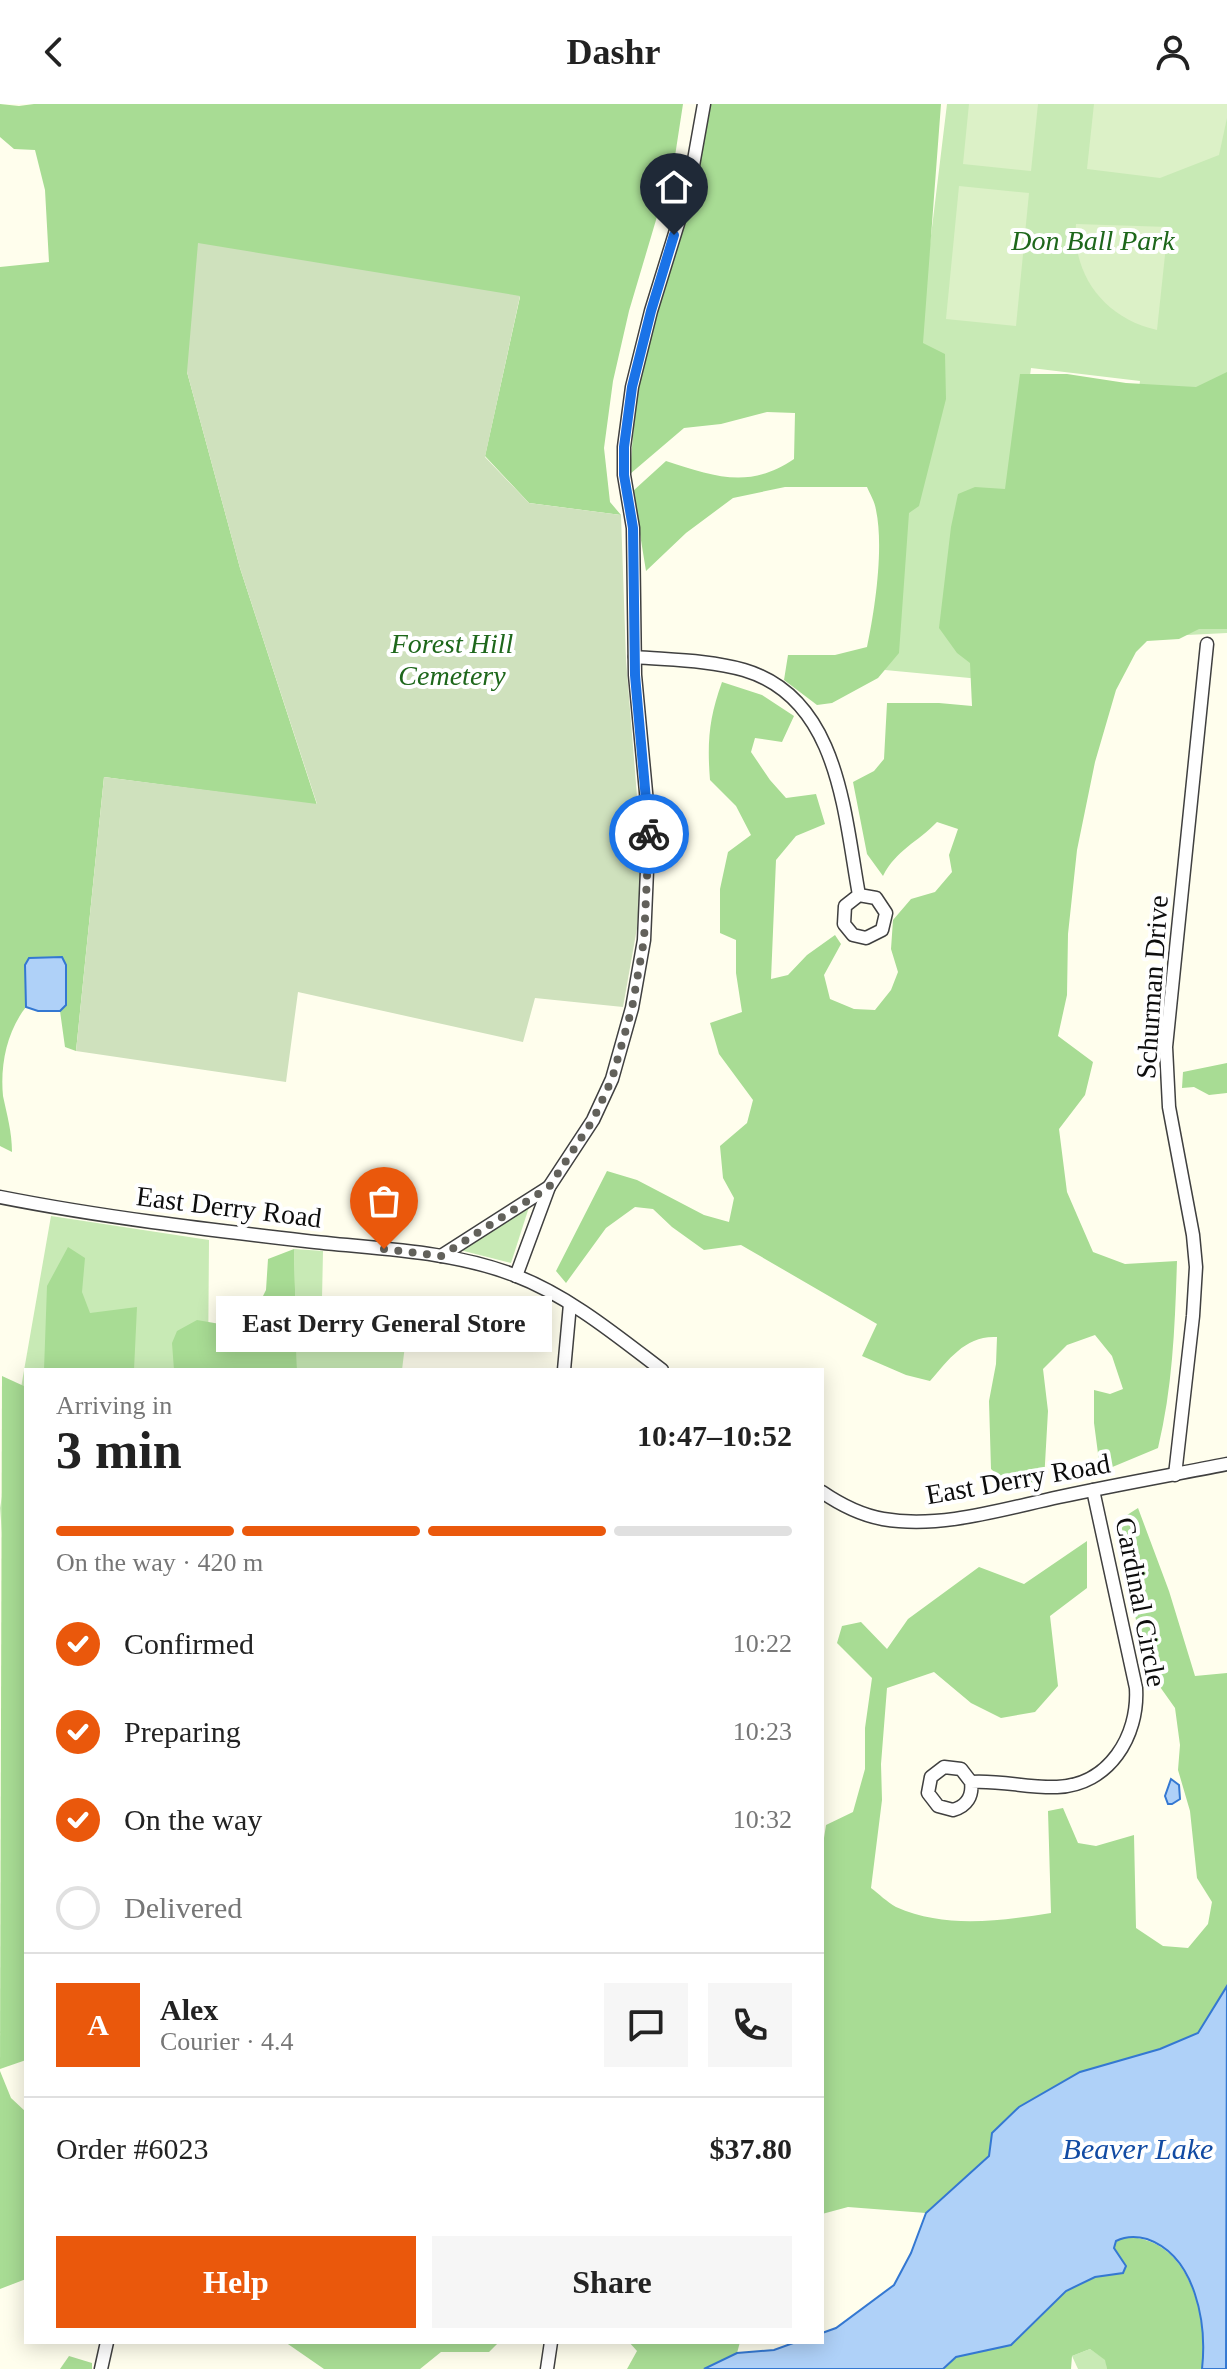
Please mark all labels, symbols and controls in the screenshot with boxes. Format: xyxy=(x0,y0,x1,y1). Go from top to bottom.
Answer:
icon: back xyxy=(32,30,76,74)
icon: person xyxy=(1151,30,1195,74)
text: Dashr xyxy=(566,32,661,72)
pin xyxy=(640,153,708,235)
icon: home xyxy=(652,165,696,209)
park label: Don Ball Park xyxy=(1010,225,1175,256)
park label: Forest Hill Cemetery xyxy=(390,628,514,691)
courier xyxy=(609,794,689,874)
icon: bike xyxy=(627,812,671,856)
street label: Schurman Drive xyxy=(1130,894,1174,1080)
pin xyxy=(350,1167,418,1249)
icon: bag xyxy=(362,1179,406,1223)
street label: East Derry Road xyxy=(135,1180,323,1234)
callout: East Derry General Store xyxy=(216,1297,552,1353)
text: East Derry General Store xyxy=(242,1309,526,1338)
text: Arriving in xyxy=(56,1391,172,1420)
text: 10:47–10:52 xyxy=(637,1419,792,1452)
text: 3 min xyxy=(56,1422,182,1479)
street label: East Derry Road xyxy=(923,1448,1113,1510)
street label: Cardinal Circle xyxy=(1109,1515,1173,1689)
text: On the way · 420 m xyxy=(56,1548,263,1577)
icon: check xyxy=(56,1622,100,1666)
text: Confirmed xyxy=(124,1627,254,1660)
text: 10:22 xyxy=(733,1629,792,1658)
icon: check xyxy=(56,1710,100,1754)
text: Preparing xyxy=(124,1715,241,1748)
text: 10:23 xyxy=(733,1717,792,1746)
icon: check xyxy=(56,1798,100,1842)
text: On the way xyxy=(124,1803,262,1836)
text: 10:32 xyxy=(733,1805,792,1834)
text: Delivered xyxy=(124,1891,242,1924)
button: chat xyxy=(604,1983,688,2067)
button: phone xyxy=(708,1983,792,2067)
text: Alex xyxy=(160,1993,218,2026)
text: A xyxy=(87,2008,109,2041)
text: Courier · 4.4 xyxy=(160,2027,294,2056)
text: Order #6023 xyxy=(56,2132,208,2165)
text: $37.80 xyxy=(710,2132,792,2165)
water label: Beaver Lake xyxy=(1063,2132,1213,2165)
button: Help xyxy=(56,2236,416,2328)
button: Share xyxy=(432,2236,792,2328)

